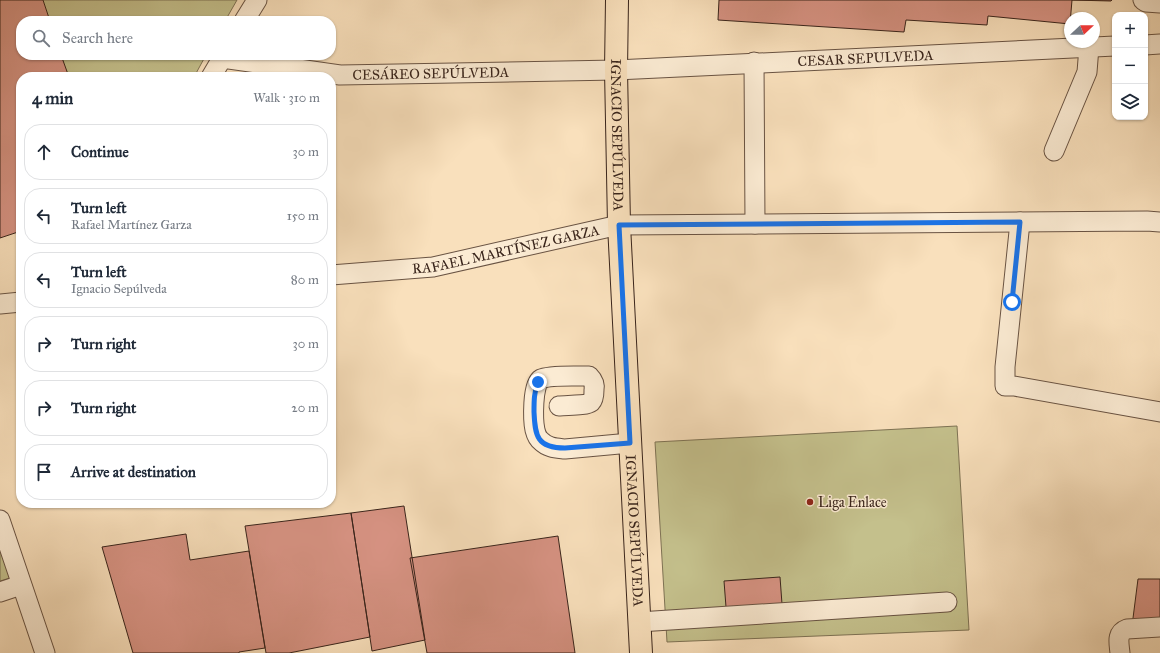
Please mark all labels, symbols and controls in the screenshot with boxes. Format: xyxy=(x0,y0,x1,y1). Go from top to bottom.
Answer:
north arrow xyxy=(1064,12,1100,48)
map controls xyxy=(1112,12,1148,120)
button: + xyxy=(1112,12,1148,48)
search box xyxy=(16,16,336,60)
icon: search xyxy=(30,27,52,49)
text: Search here xyxy=(62,29,133,47)
street label: CESAR SEPULVEDA xyxy=(797,46,934,70)
button: − xyxy=(1112,48,1148,84)
street label: IGNACIO SEPÚLVEDA xyxy=(607,59,628,212)
street label: CESÁREO SEPÚLVEDA xyxy=(352,62,510,83)
button: layers xyxy=(1112,84,1148,120)
text: 4 min xyxy=(32,88,73,109)
text: Walk · 310 m xyxy=(253,90,320,106)
icon: ahead xyxy=(33,141,55,163)
text: Continue xyxy=(71,143,129,161)
text: 30 m xyxy=(293,144,319,160)
text: Turn left xyxy=(71,199,127,217)
icon: left xyxy=(33,205,55,227)
text: 150 m xyxy=(287,208,319,224)
text: Rafael Martínez Garza xyxy=(71,217,192,233)
street label: RAFAEL MARTÍNEZ GARZA xyxy=(412,221,601,277)
text: Turn left xyxy=(71,263,127,281)
icon: left xyxy=(33,269,55,291)
text: 80 m xyxy=(291,272,319,288)
text: Ignacio Sepúlveda xyxy=(71,281,167,297)
route start xyxy=(1003,293,1021,311)
icon: right xyxy=(33,333,55,355)
text: Turn right xyxy=(71,335,136,353)
text: 30 m xyxy=(293,336,319,352)
route end xyxy=(529,373,547,391)
icon: right xyxy=(33,397,55,419)
text: Turn right xyxy=(71,399,136,417)
text: 20 m xyxy=(291,400,319,416)
street label: IGNACIO SEPÚLVEDA xyxy=(622,454,647,608)
icon: arrive xyxy=(33,461,55,483)
text: Arrive at destination xyxy=(71,463,196,481)
place label: Liga Enlace xyxy=(818,494,887,511)
marker: Liga Enlace xyxy=(805,497,815,507)

